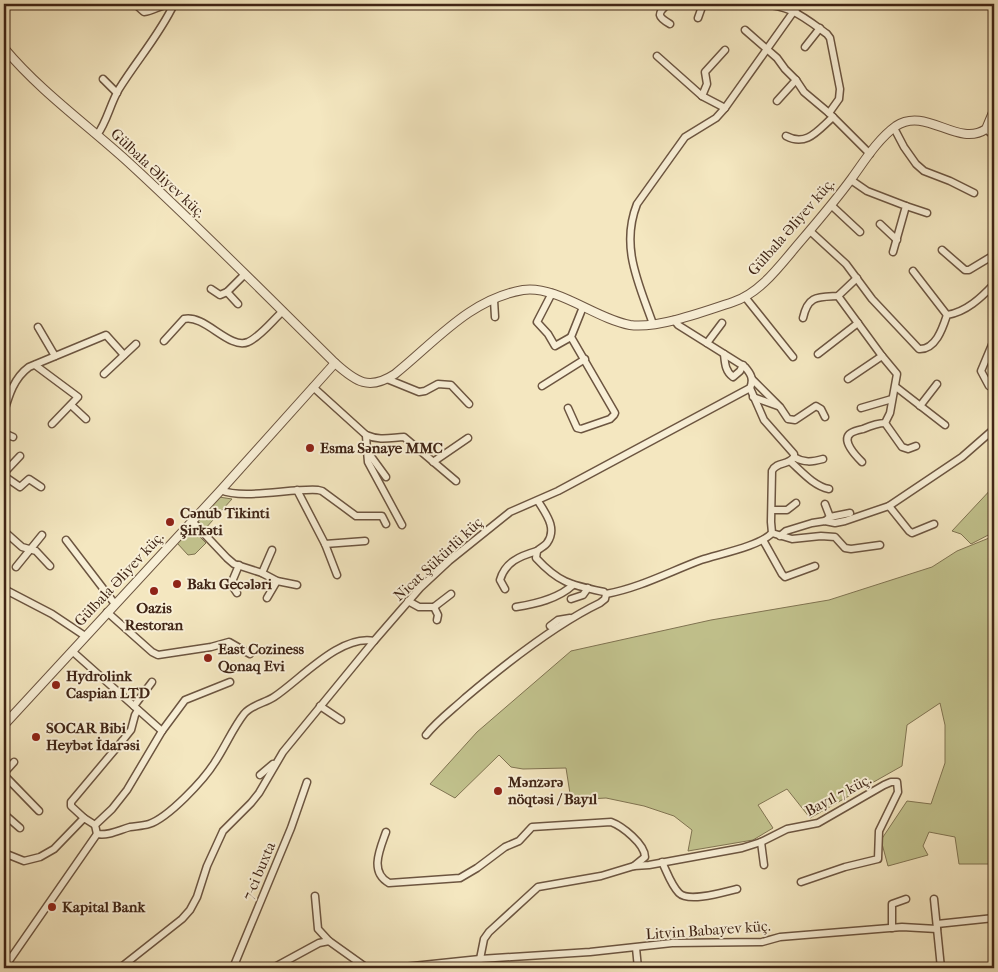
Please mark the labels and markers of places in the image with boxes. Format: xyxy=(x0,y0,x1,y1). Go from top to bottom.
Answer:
place label: Esma Sənaye MMC xyxy=(320,439,443,457)
marker: Esma Sənaye MMC xyxy=(304,442,316,454)
place label: Cənub Tikinti Şirkəti xyxy=(180,504,270,539)
marker: Cənub Tikinti Şirkəti xyxy=(164,516,176,528)
place label: Bakı Gecələri xyxy=(187,575,273,593)
marker: Bakı Gecələri xyxy=(171,578,183,590)
marker: Oazis Restoran xyxy=(148,585,160,597)
place label: Oazis Restoran xyxy=(125,599,184,634)
place label: East Coziness Qonaq Evi xyxy=(218,640,305,675)
marker: East Coziness Qonaq Evi xyxy=(202,652,214,664)
place label: Hydrolink Caspian LTD xyxy=(66,667,150,702)
marker: Hydrolink Caspian LTD xyxy=(50,679,62,691)
place label: SOCAR Bibi Heybət İdarəsi xyxy=(46,719,140,754)
marker: SOCAR Bibi Heybət İdarəsi xyxy=(30,731,42,743)
place label: Mənzərə nöqtəsi / Bayıl xyxy=(507,773,598,808)
marker: Mənzərə nöqtəsi / Bayıl xyxy=(492,785,504,797)
place label: Kapital Bank xyxy=(62,898,146,916)
marker: Kapital Bank xyxy=(46,901,58,913)

